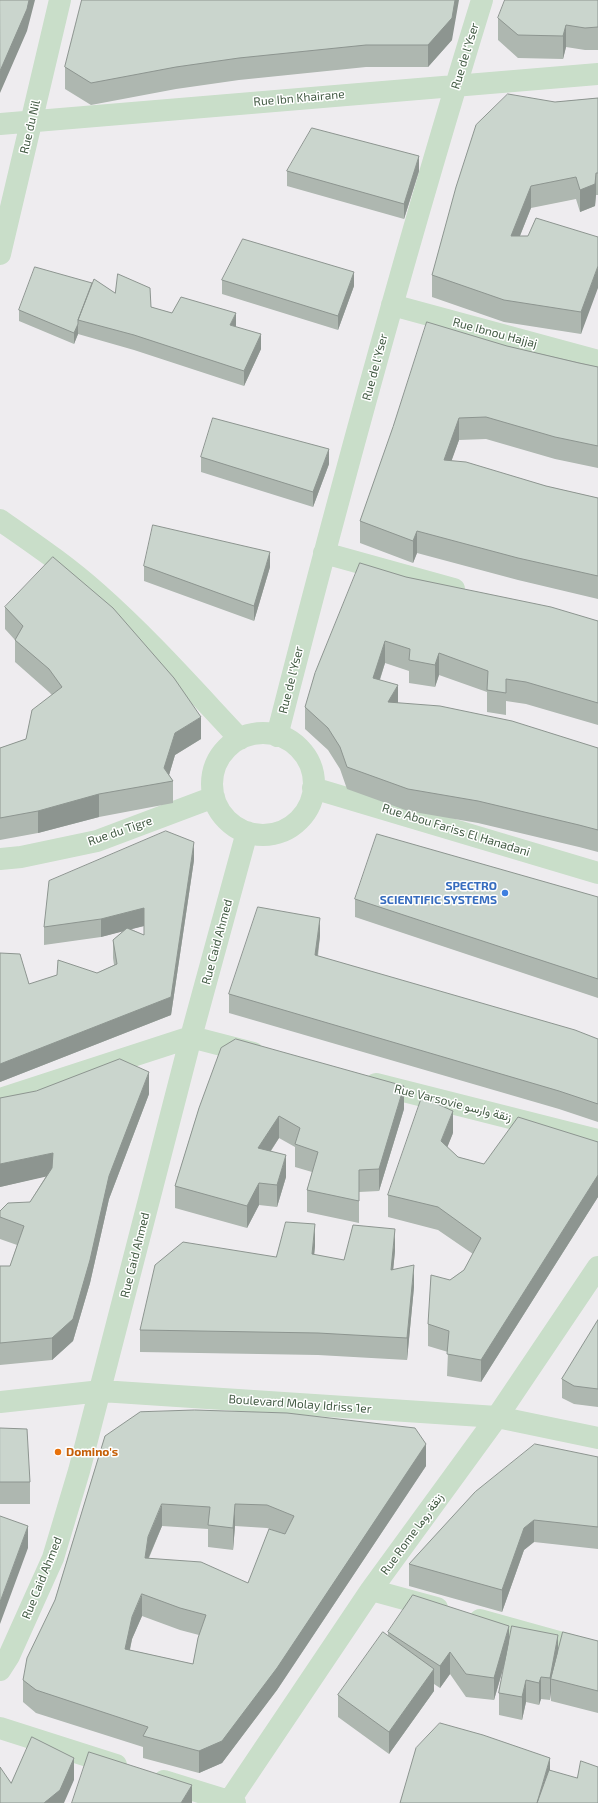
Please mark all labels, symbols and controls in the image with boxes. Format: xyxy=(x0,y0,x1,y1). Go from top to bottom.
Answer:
street label: Rue de l'Yser xyxy=(448,21,482,91)
street label: Rue Ibn Khairane xyxy=(253,87,345,109)
street label: Rue du Nil xyxy=(17,99,43,155)
street label: Rue Ibnou Hajjaj xyxy=(451,315,539,351)
street label: Rue de l'Yser xyxy=(359,332,391,402)
street label: Rue de l'Yser xyxy=(276,645,306,715)
street label: Rue Abou Fariss El Hanadani xyxy=(380,801,532,859)
street label: Rue du Tigre xyxy=(86,813,154,849)
place label: SPECTRO SCIENTIFIC SYSTEMS xyxy=(380,879,497,907)
marker: SPECTRO SCIENTIFIC SYSTEMS xyxy=(500,888,510,898)
street label: Rue Caid Ahmed xyxy=(199,898,235,986)
street label: Rue Varsovie زنقة وارسو xyxy=(393,1081,513,1125)
street label: Rue Caid Ahmed xyxy=(117,1211,153,1299)
street label: Boulevard Molay Idriss 1er xyxy=(228,1392,372,1416)
place label: Domino's xyxy=(66,1445,118,1459)
marker: Domino's xyxy=(53,1447,63,1457)
street label: Rue Rome زنقة روما xyxy=(378,1490,446,1578)
street label: Rue Caid Ahmed xyxy=(19,1535,65,1621)

